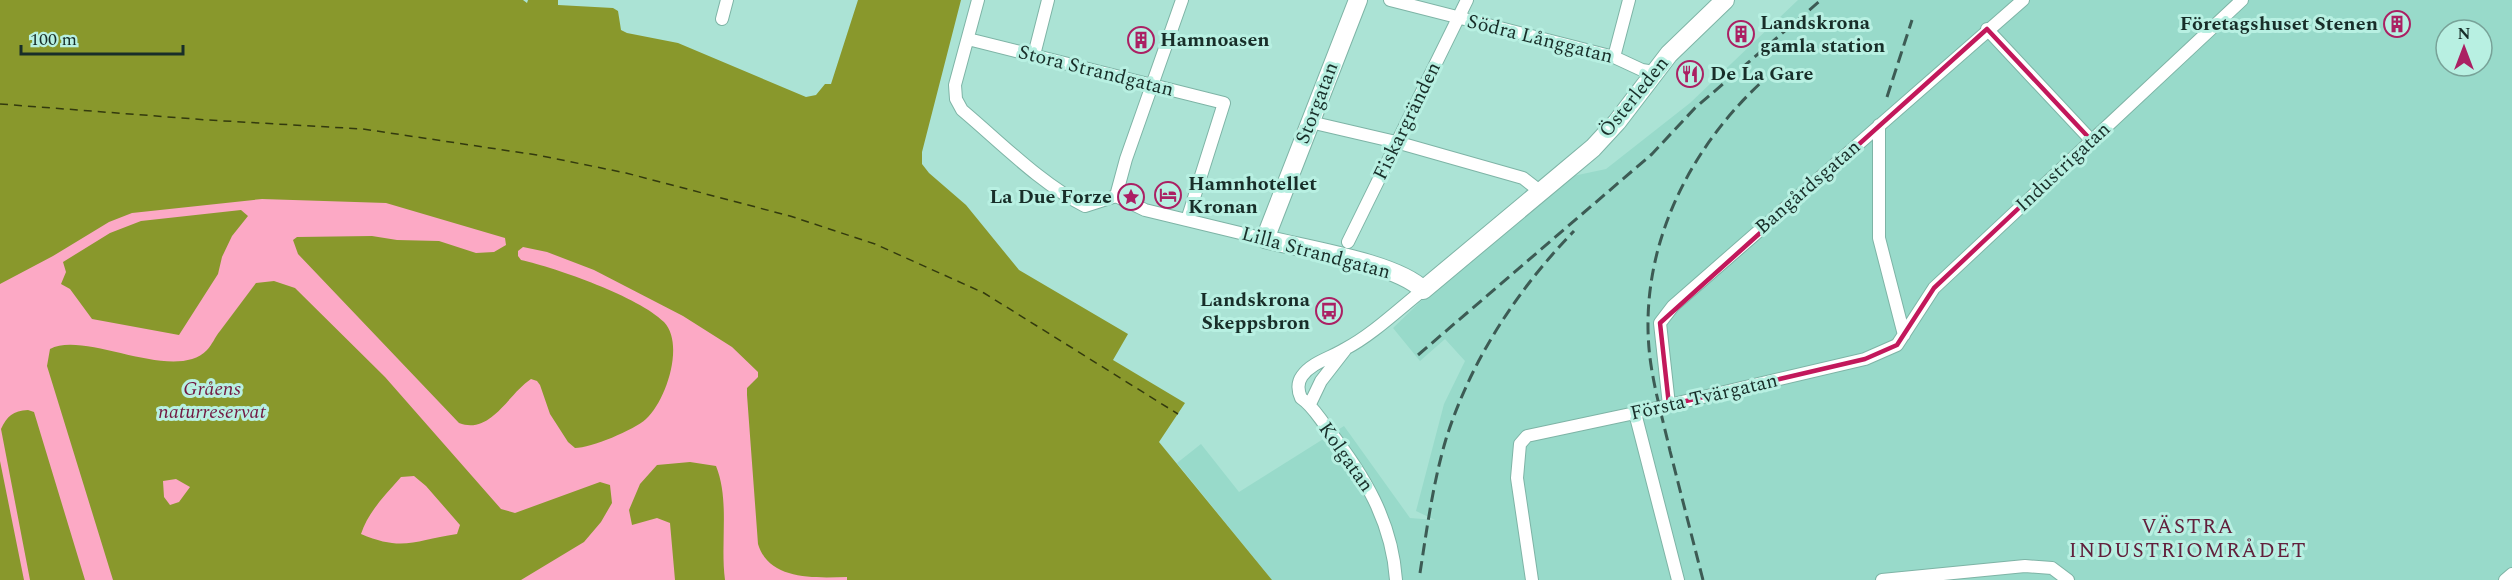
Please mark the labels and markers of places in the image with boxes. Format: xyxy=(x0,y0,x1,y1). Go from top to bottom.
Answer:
place label: Landskrona gamla station xyxy=(1760,8,1885,61)
place label: Företagshuset Stenen xyxy=(2180,9,2378,39)
building icon: Företagshuset Stenen xyxy=(2382,9,2412,39)
building icon: Landskrona gamla station xyxy=(1726,19,1756,49)
building icon: Hamnoasen xyxy=(1126,25,1156,55)
place label: Hamnoasen xyxy=(1160,25,1270,55)
restaurant icon: De La Gare xyxy=(1675,59,1705,89)
place label: De La Gare xyxy=(1710,59,1813,89)
place label: Hamnhotellet Kronan xyxy=(1188,169,1317,222)
hotel icon: Hamnhotellet Kronan xyxy=(1153,180,1183,210)
place label: La Due Forze xyxy=(989,182,1112,212)
place icon: La Due Forze xyxy=(1116,182,1146,212)
place label: Landskrona Skeppsbron xyxy=(1200,285,1311,338)
bus stop icon: Landskrona Skeppsbron xyxy=(1314,296,1344,326)

